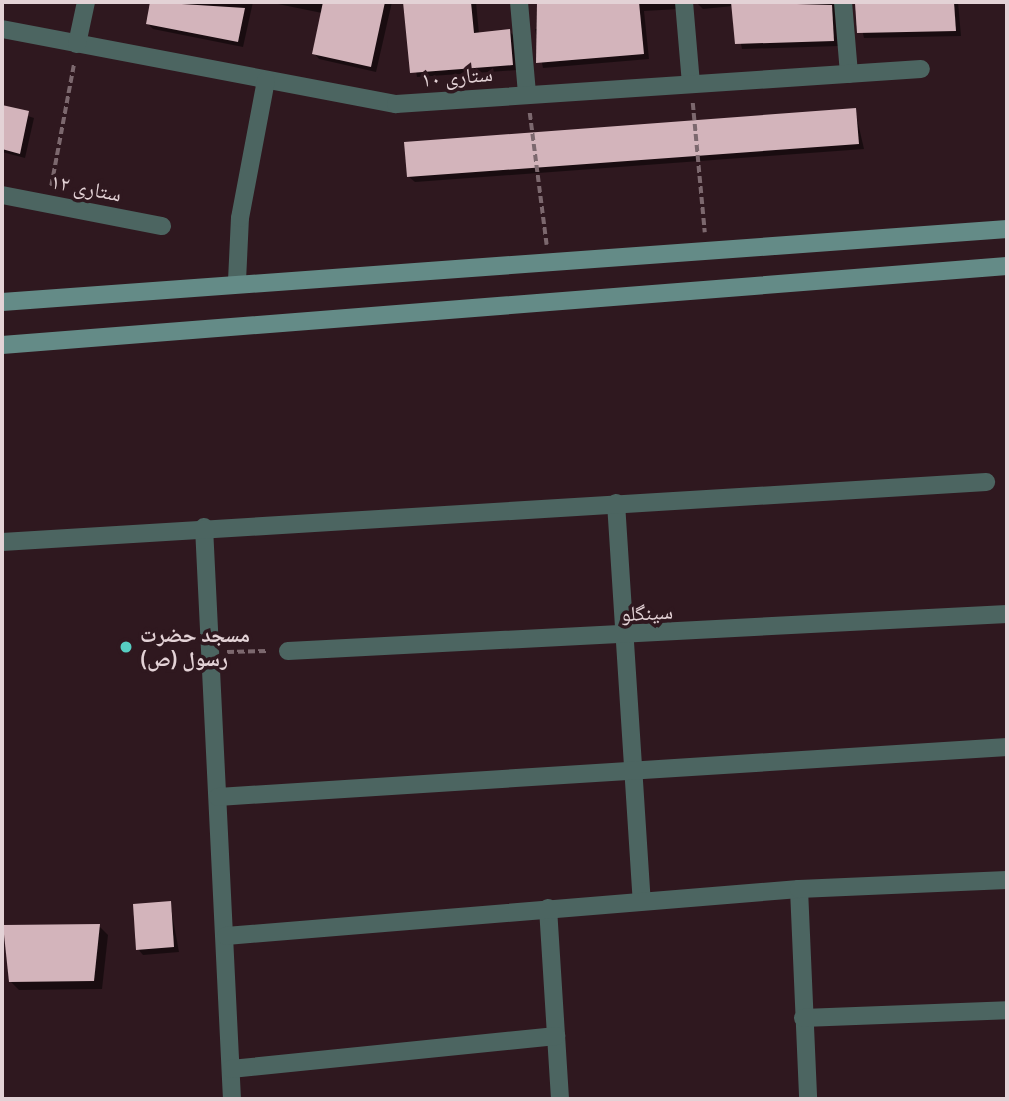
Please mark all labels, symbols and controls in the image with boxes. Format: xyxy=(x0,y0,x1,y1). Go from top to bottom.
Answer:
street label: ستاری ۱۰ xyxy=(420,61,494,93)
street label: ستاری ۱۲ xyxy=(49,169,123,207)
street label: سینگلو xyxy=(620,599,674,627)
place label: مسجد حضرت رسول (ص) xyxy=(140,622,250,672)
marker: مسجد حضرت رسول (ص) xyxy=(118,639,134,655)

